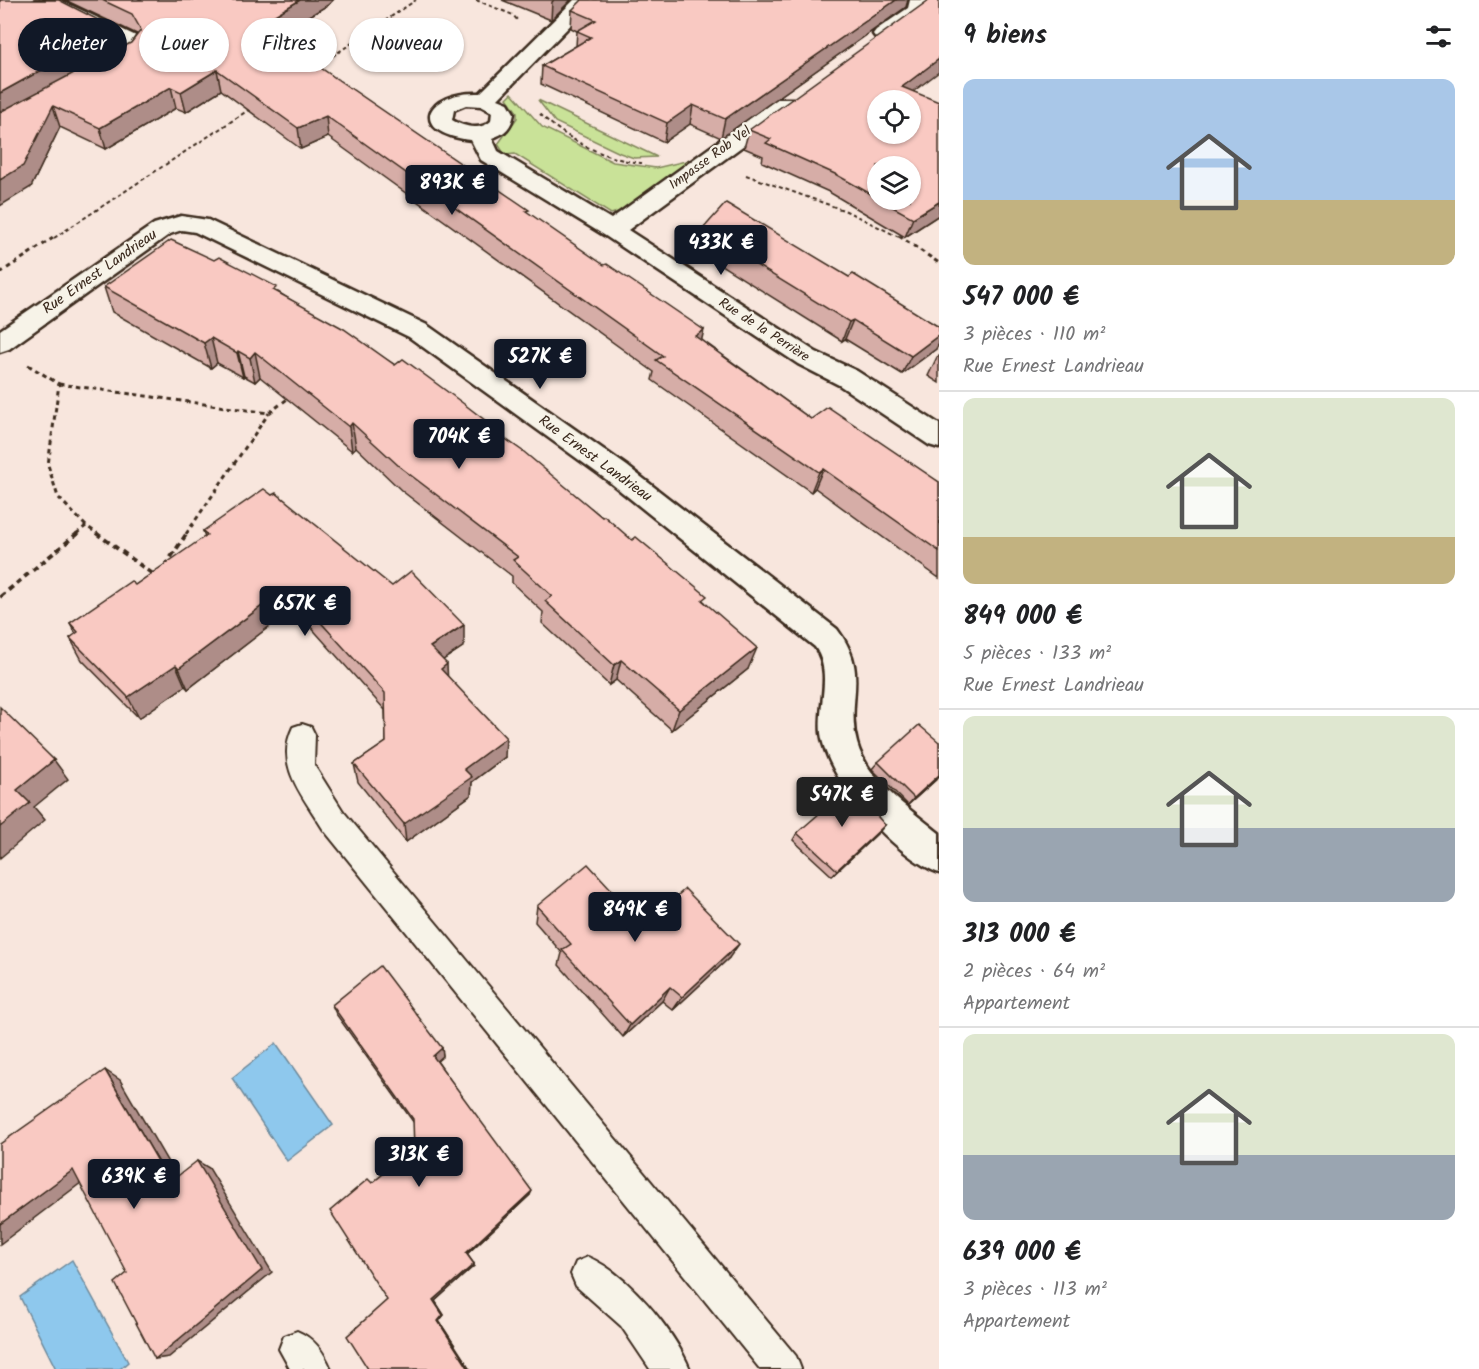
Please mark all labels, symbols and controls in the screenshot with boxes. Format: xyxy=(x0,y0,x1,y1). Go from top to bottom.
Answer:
text: 9 biens xyxy=(963,15,1047,57)
chip: Acheter xyxy=(18,18,127,72)
chip: Louer xyxy=(139,18,229,72)
chip: Filtres xyxy=(241,18,337,72)
chip: Nouveau xyxy=(349,18,464,72)
icon: filters xyxy=(1422,20,1455,53)
map controls xyxy=(867,90,921,210)
button: locate xyxy=(867,90,921,144)
icon: home xyxy=(1155,118,1263,226)
street label: Impasse Rob Vel xyxy=(664,120,756,195)
button: layers xyxy=(867,156,921,210)
pin: 893K € xyxy=(403,165,501,216)
text: 893K € xyxy=(419,168,485,200)
street label: Rue Ernest Landrieau xyxy=(38,223,162,321)
pin: 433K € xyxy=(672,225,770,276)
text: 433K € xyxy=(688,228,754,260)
text: 547 000 € xyxy=(963,277,1079,319)
street label: Rue de la Perrière xyxy=(714,292,815,368)
text: 3 pièces · 110 m² xyxy=(963,319,1105,351)
pin: 527K € xyxy=(491,339,589,390)
text: 527K € xyxy=(508,342,572,374)
text: Rue Ernest Landrieau xyxy=(963,351,1144,383)
street label: Rue Ernest Landrieau xyxy=(533,409,657,509)
pin: 704K € xyxy=(410,419,508,470)
text: 704K € xyxy=(427,422,491,454)
icon: home xyxy=(1155,437,1263,545)
pin: 657K € xyxy=(256,586,354,637)
text: 657K € xyxy=(274,589,336,621)
text: 849 000 € xyxy=(963,596,1082,638)
text: 5 pièces · 133 m² xyxy=(963,638,1111,670)
text: Rue Ernest Landrieau xyxy=(963,670,1144,702)
icon: home xyxy=(1155,755,1263,863)
pin: 547K € xyxy=(793,777,891,828)
text: 547K € xyxy=(811,780,873,812)
pin: 849K € xyxy=(586,892,684,943)
text: 849K € xyxy=(602,895,668,927)
text: 313 000 € xyxy=(963,914,1076,956)
text: 2 pièces · 64 m² xyxy=(963,956,1105,988)
text: Appartement xyxy=(963,988,1070,1020)
icon: home xyxy=(1155,1073,1263,1181)
pin: 313K € xyxy=(370,1137,468,1188)
text: 313K € xyxy=(389,1140,449,1172)
pin: 639K € xyxy=(85,1159,183,1210)
text: 639K € xyxy=(102,1162,166,1194)
text: 639 000 € xyxy=(963,1232,1081,1274)
text: 3 pièces · 113 m² xyxy=(963,1274,1107,1306)
text: Appartement xyxy=(963,1306,1070,1338)

